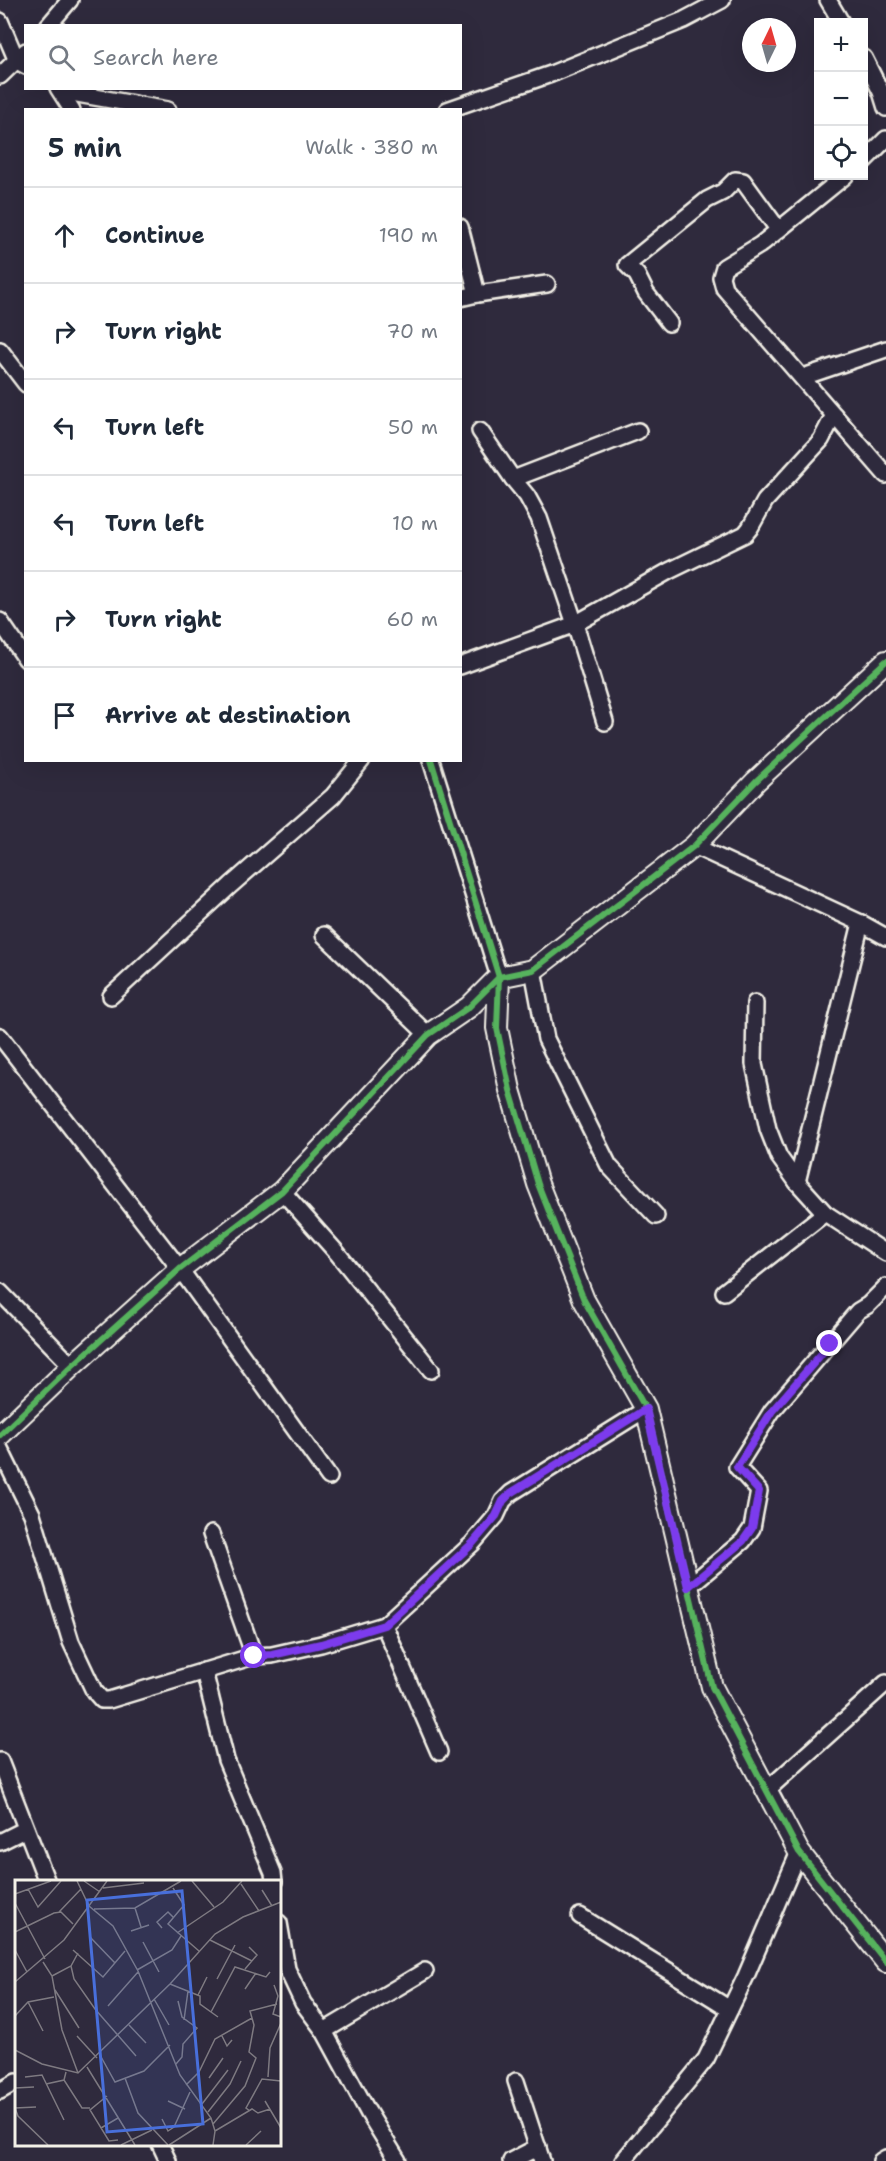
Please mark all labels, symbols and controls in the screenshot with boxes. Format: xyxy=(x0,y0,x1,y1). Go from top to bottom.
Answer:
north arrow xyxy=(742,18,796,72)
map controls xyxy=(814,18,868,180)
button: + xyxy=(814,18,868,72)
search box xyxy=(24,24,462,90)
icon: search xyxy=(45,41,78,74)
text: Search here xyxy=(93,43,219,72)
button: − xyxy=(814,72,868,126)
button: locate xyxy=(814,126,868,180)
text: 5 min xyxy=(48,130,122,165)
text: Walk · 380 m xyxy=(305,134,438,160)
icon: ahead xyxy=(48,219,81,252)
text: Continue xyxy=(105,221,205,250)
text: 190 m xyxy=(379,222,438,248)
icon: right xyxy=(48,315,81,348)
text: Turn right xyxy=(105,317,222,346)
text: 70 m xyxy=(386,318,438,344)
icon: left xyxy=(48,411,81,444)
text: Turn left xyxy=(105,413,204,442)
text: 50 m xyxy=(388,414,438,440)
icon: left xyxy=(48,507,81,540)
text: Turn left xyxy=(105,509,204,538)
text: 10 m xyxy=(392,510,438,536)
icon: right xyxy=(48,603,81,636)
text: Turn right xyxy=(105,605,222,634)
text: 60 m xyxy=(386,606,438,632)
icon: arrive xyxy=(48,699,81,732)
text: Arrive at destination xyxy=(105,701,351,730)
route end xyxy=(816,1330,842,1356)
route start xyxy=(240,1642,266,1668)
inset map xyxy=(15,1880,280,2146)

